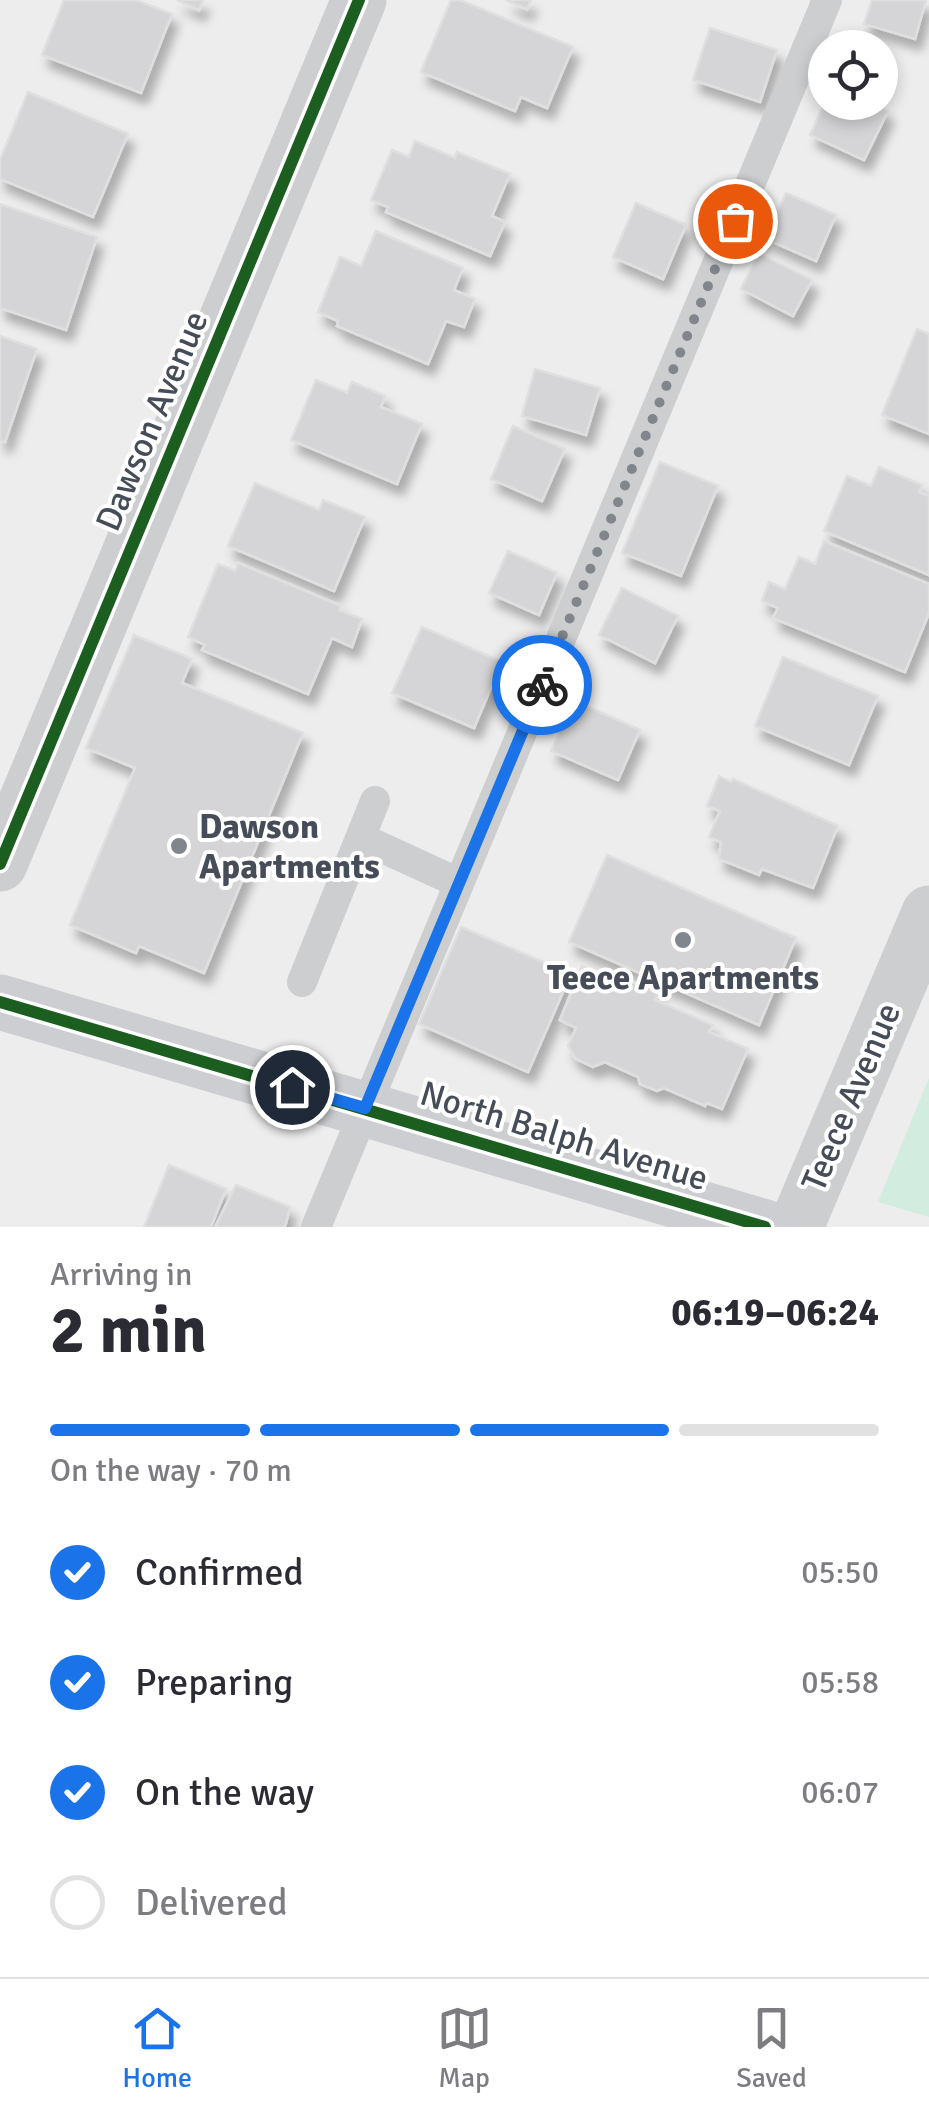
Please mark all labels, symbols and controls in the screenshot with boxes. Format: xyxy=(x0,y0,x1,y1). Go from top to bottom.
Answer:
map controls xyxy=(808,30,898,120)
button: locate xyxy=(808,30,898,120)
pin xyxy=(693,179,778,264)
icon: bag xyxy=(708,194,763,249)
street label: Dawson Avenue xyxy=(86,305,218,537)
courier xyxy=(492,635,592,735)
icon: bike xyxy=(515,658,570,713)
place label: Dawson Apartments xyxy=(199,805,380,888)
marker: Dawson Apartments xyxy=(168,835,190,857)
marker: Teece Apartments xyxy=(672,929,694,951)
place label: Teece Apartments xyxy=(547,956,819,999)
street label: Teece Avenue xyxy=(792,996,910,1198)
pin xyxy=(250,1045,335,1130)
icon: home xyxy=(265,1060,320,1115)
street label: North Balph Avenue xyxy=(415,1072,713,1200)
text: Arriving in xyxy=(50,1255,192,1294)
text: 06:19–06:24 xyxy=(671,1289,879,1336)
text: 2 min xyxy=(50,1291,207,1371)
text: On the way · 70 m xyxy=(50,1451,292,1490)
icon: check xyxy=(50,1545,105,1600)
text: Confirmed xyxy=(135,1549,304,1596)
text: 05:50 xyxy=(801,1553,879,1592)
icon: check xyxy=(50,1655,105,1710)
text: Preparing xyxy=(135,1659,293,1706)
text: 05:58 xyxy=(801,1663,879,1702)
icon: check xyxy=(50,1765,105,1820)
text: On the way xyxy=(135,1769,314,1816)
text: 06:07 xyxy=(801,1773,879,1812)
text: Delivered xyxy=(135,1879,288,1926)
tab: Home xyxy=(122,2001,192,2095)
tab: Map xyxy=(437,2001,492,2095)
tab: Saved xyxy=(736,2001,807,2095)

